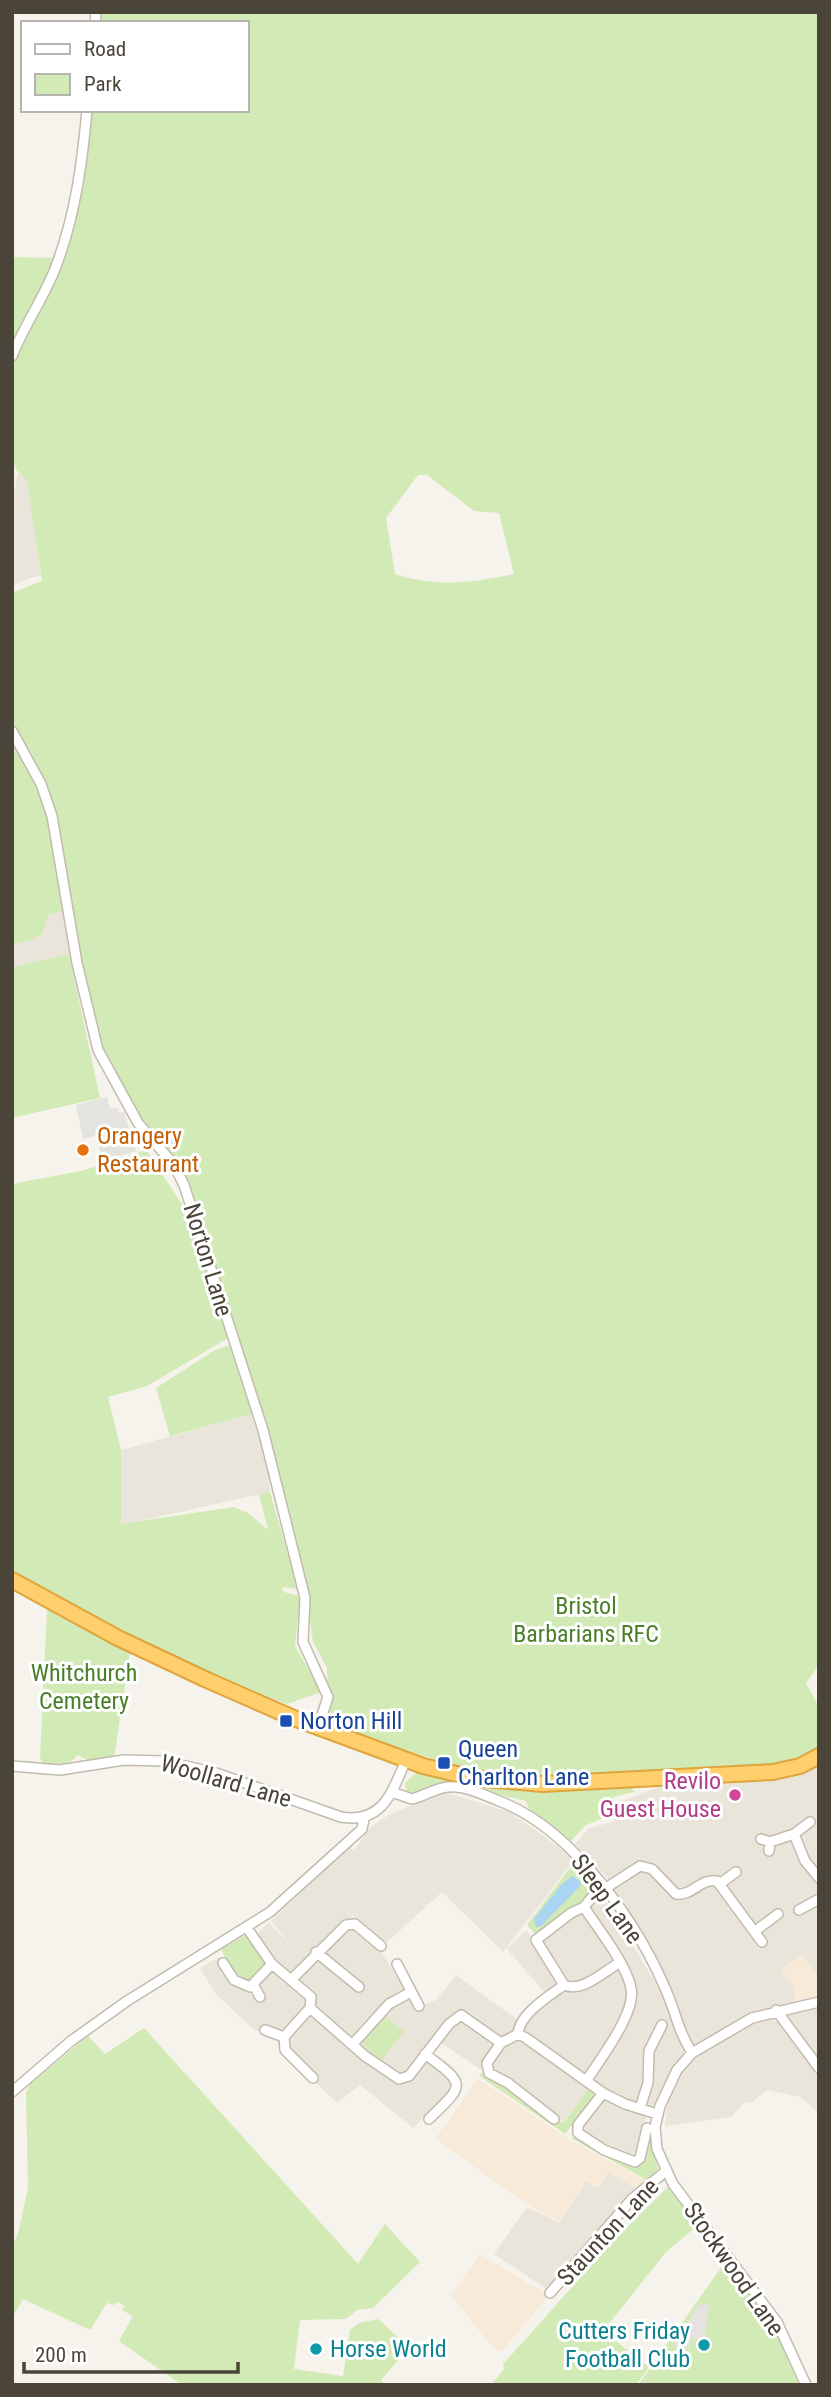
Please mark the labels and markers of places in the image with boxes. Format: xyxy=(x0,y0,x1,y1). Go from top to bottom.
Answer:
place label: Orangery Restaurant xyxy=(97,1122,199,1178)
marker: Orangery Restaurant xyxy=(75,1142,91,1158)
place label: Norton Hill xyxy=(300,1707,402,1735)
marker: Norton Hill xyxy=(278,1713,294,1729)
place label: Queen Charlton Lane xyxy=(458,1735,589,1791)
marker: Queen Charlton Lane xyxy=(436,1755,452,1771)
place label: Revilo Guest House xyxy=(600,1767,721,1823)
marker: Revilo Guest House xyxy=(727,1787,743,1803)
place label: Cutters Friday Football Club xyxy=(558,2317,690,2373)
place label: Horse World xyxy=(330,2335,447,2363)
marker: Cutters Friday Football Club xyxy=(696,2337,712,2353)
marker: Horse World xyxy=(308,2341,324,2357)

